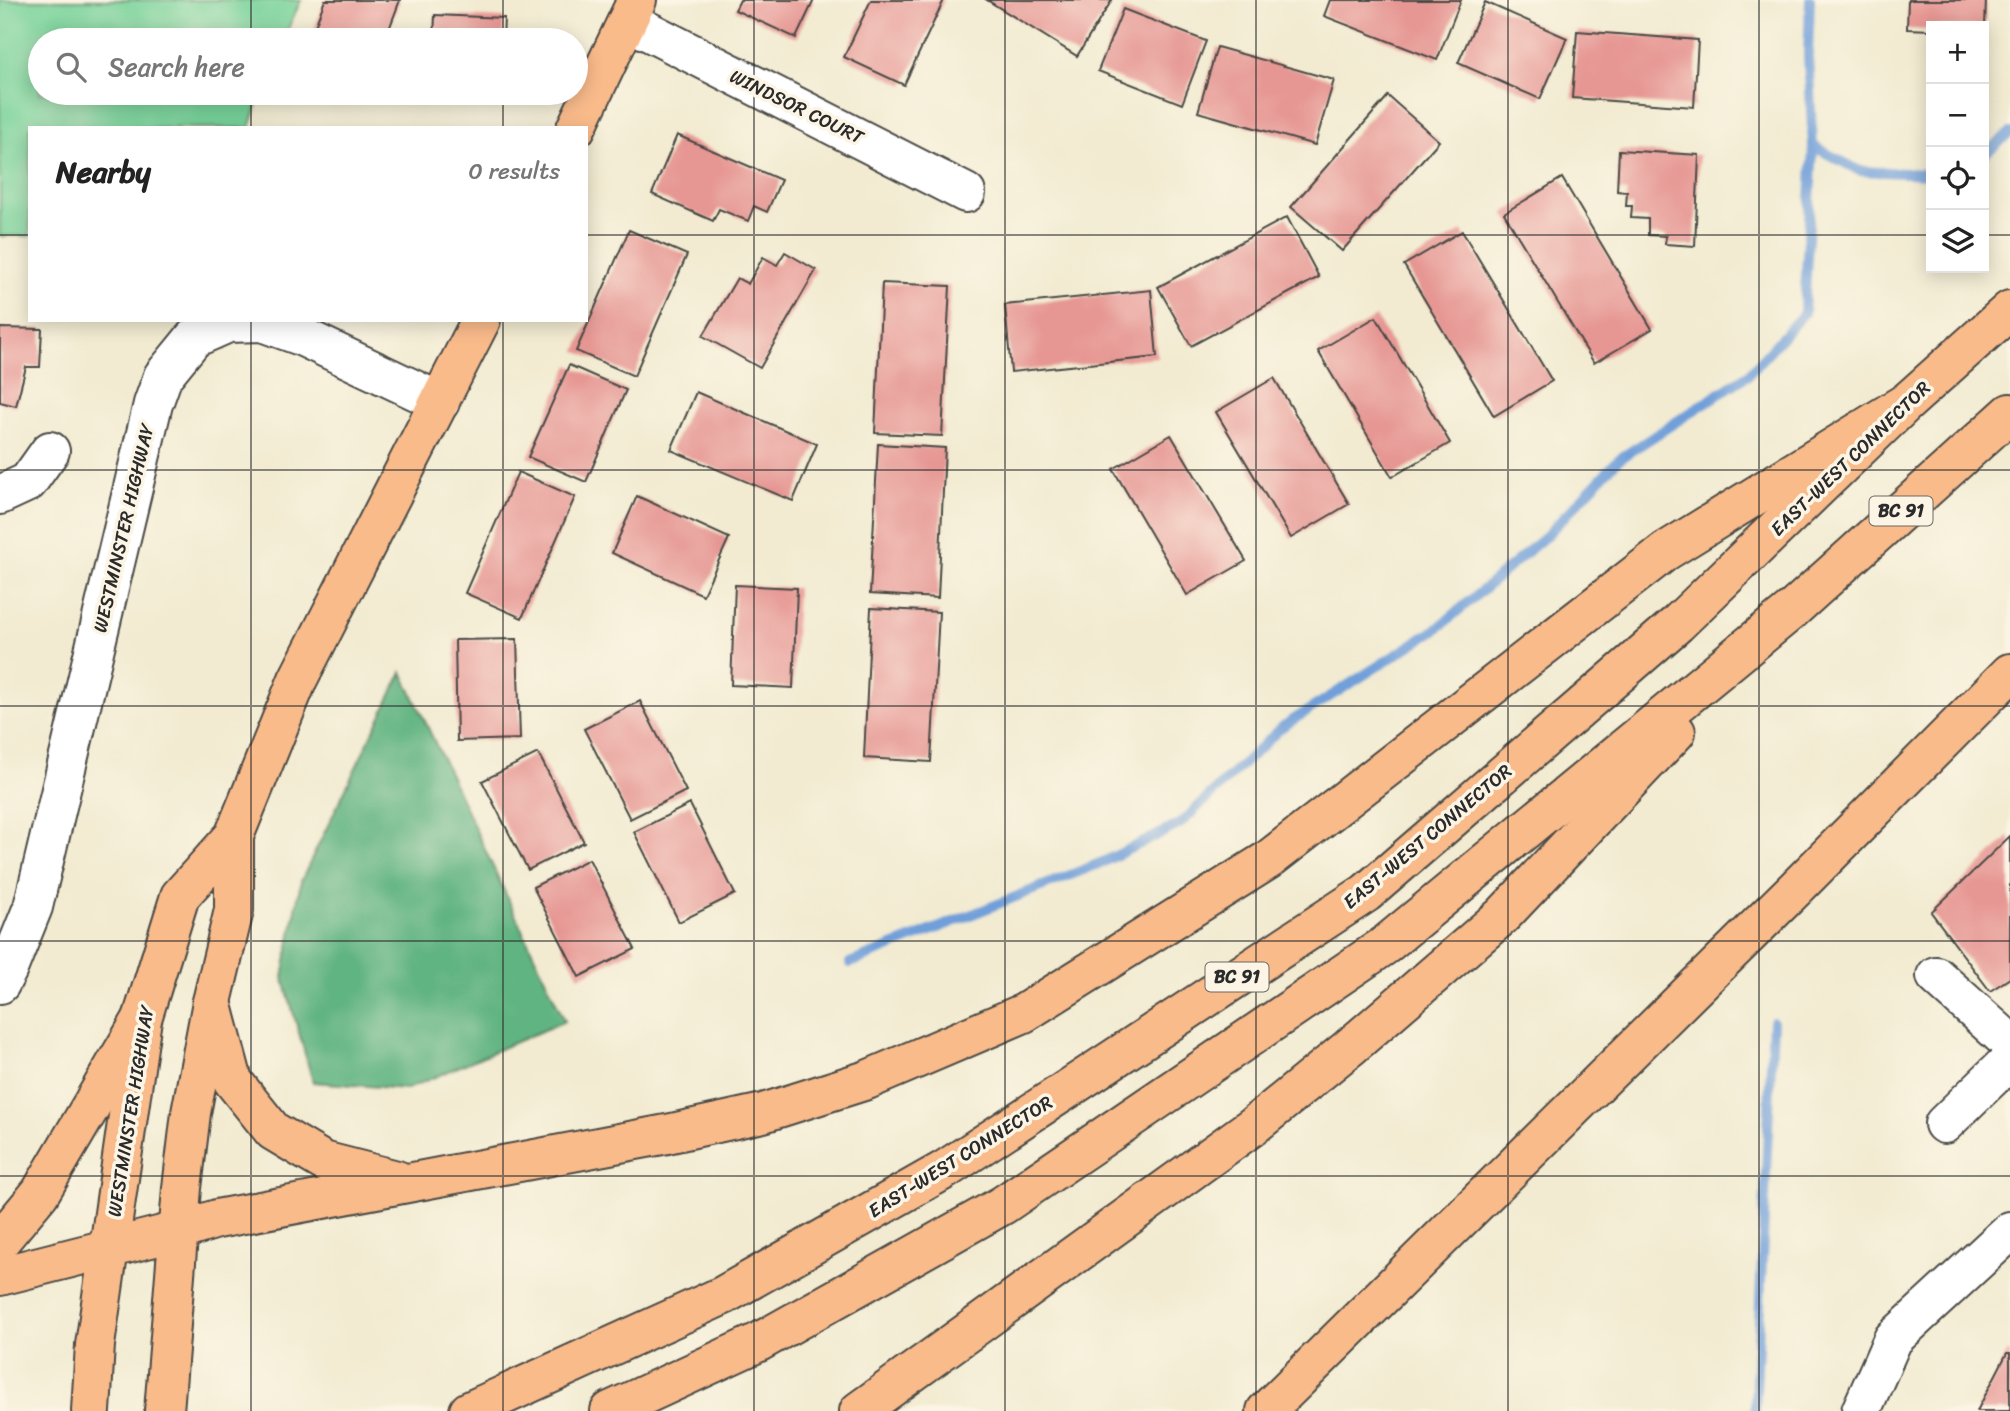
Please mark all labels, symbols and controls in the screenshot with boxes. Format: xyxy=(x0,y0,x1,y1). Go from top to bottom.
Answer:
map controls xyxy=(1926,21,1989,273)
button: + xyxy=(1926,21,1989,84)
search box xyxy=(28,28,588,105)
text: Search here xyxy=(108,44,245,90)
icon: search xyxy=(52,48,90,86)
street label: WINDSOR COURT xyxy=(724,60,870,154)
button: − xyxy=(1926,84,1989,147)
text: Nearby xyxy=(56,145,151,199)
button: locate xyxy=(1926,147,1989,210)
text: 0 results xyxy=(468,151,560,192)
button: layers xyxy=(1926,210,1989,273)
street label: EAST-WEST CONNECTOR xyxy=(1762,373,1938,544)
street label: WESTMINSTER HIGHWAY xyxy=(83,419,164,636)
road number: BC 91 xyxy=(1870,496,1932,526)
street label: EAST-WEST CONNECTOR xyxy=(1335,755,1519,917)
road number: BC 91 xyxy=(1206,962,1268,992)
street label: WESTMINSTER HIGHWAY xyxy=(98,1002,164,1219)
street label: EAST-WEST CONNECTOR xyxy=(861,1086,1059,1227)

